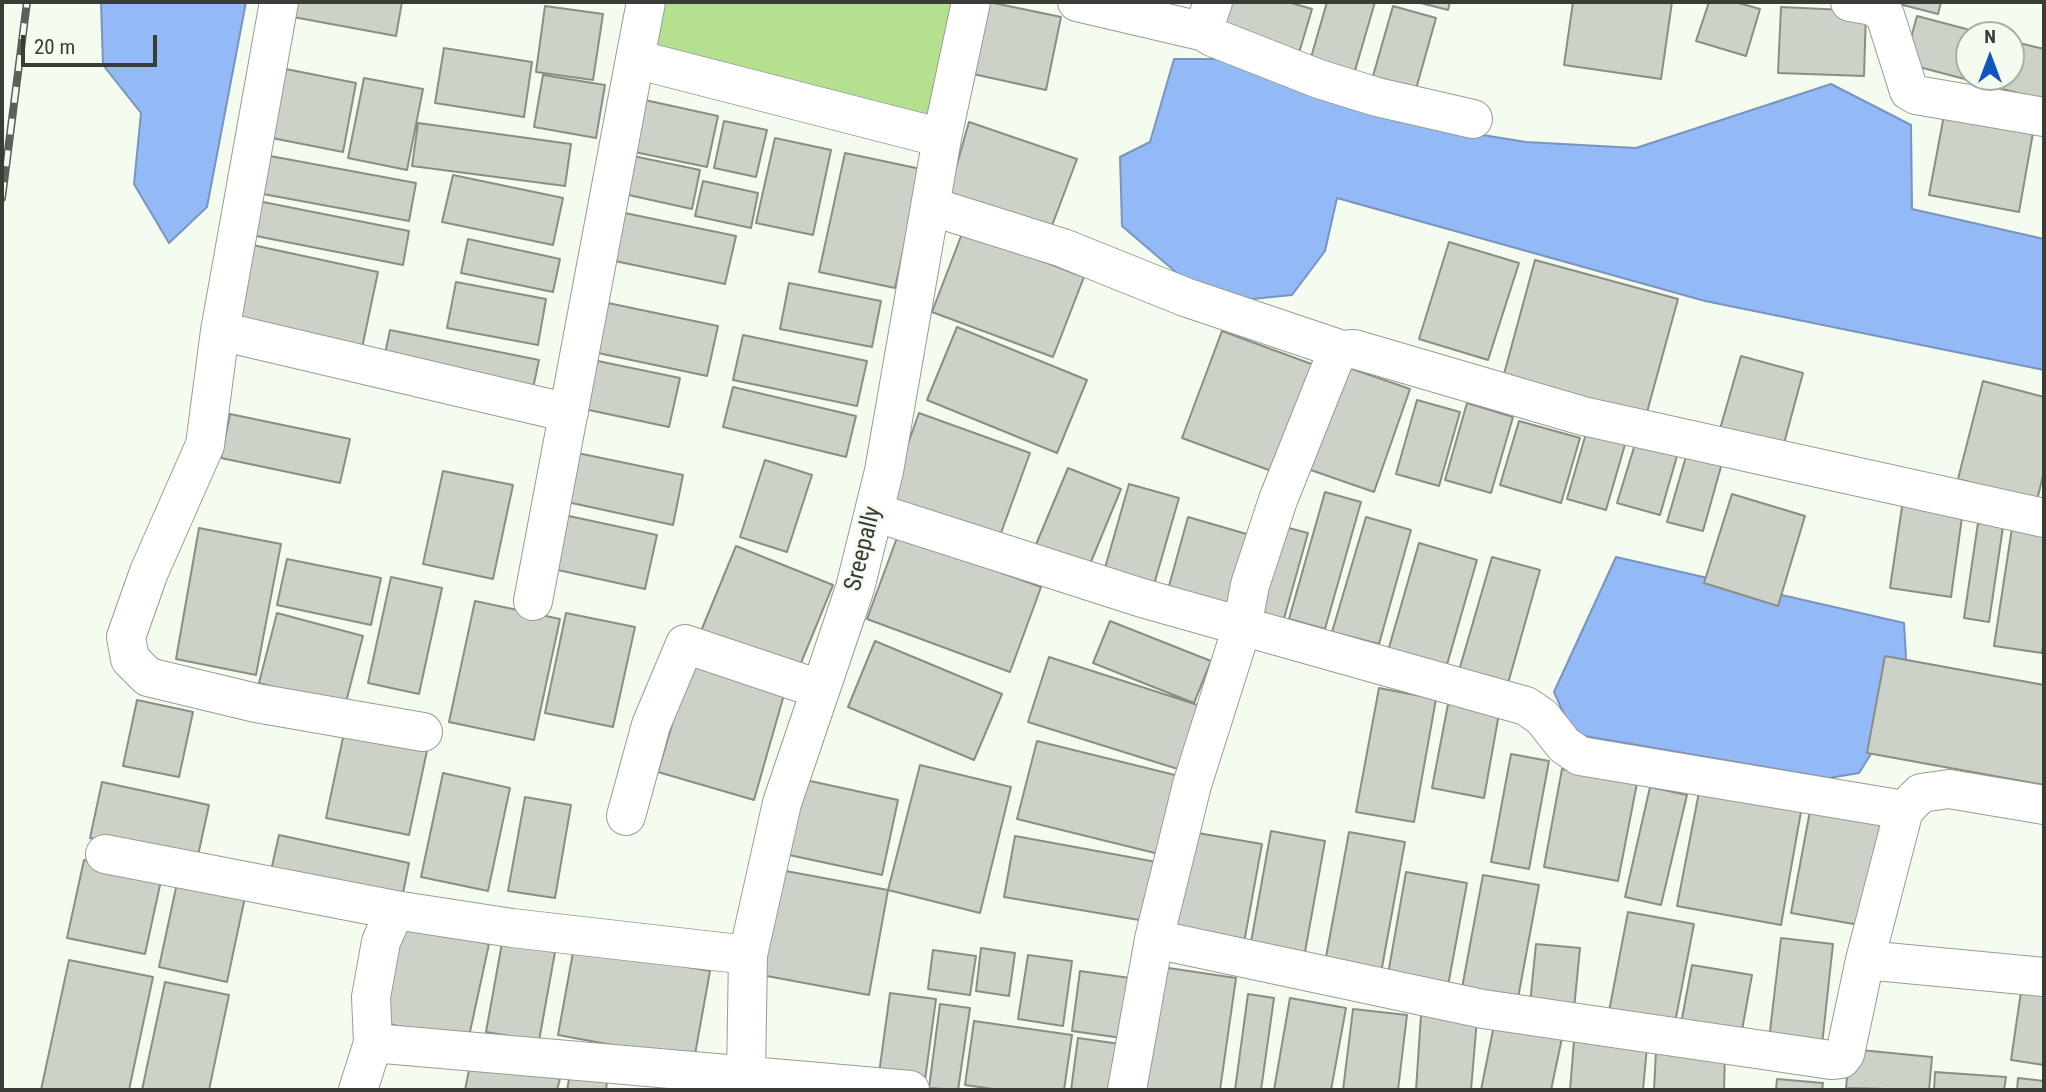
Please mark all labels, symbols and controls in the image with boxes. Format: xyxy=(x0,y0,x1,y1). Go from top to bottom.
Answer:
scale bar xyxy=(24,21,161,65)
north arrow xyxy=(1955,21,2025,91)
text: N xyxy=(1984,25,1996,48)
text: 20 m xyxy=(34,35,75,59)
street label: Sreepally xyxy=(840,504,888,594)

